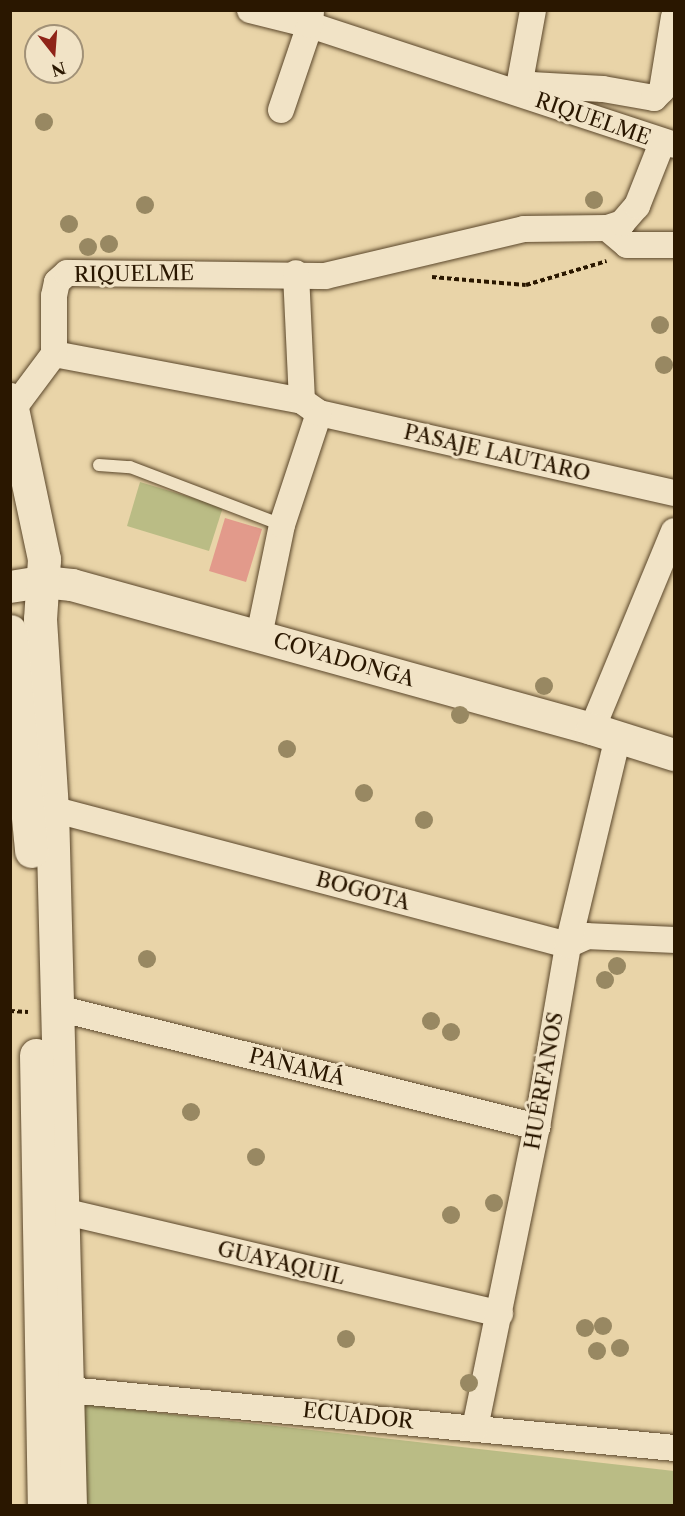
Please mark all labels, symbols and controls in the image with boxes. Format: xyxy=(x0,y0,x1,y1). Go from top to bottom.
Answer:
north arrow xyxy=(24,24,84,84)
text: N xyxy=(49,58,68,81)
street label: RIQUELME xyxy=(532,87,654,151)
street label: RIQUELME xyxy=(74,260,194,288)
street label: PASAJE LAUTARO xyxy=(401,419,593,487)
street label: COVADONGA xyxy=(271,628,417,692)
street label: BOGOTA xyxy=(313,866,413,916)
street label: HUÉRFANOS xyxy=(520,1010,568,1152)
street label: PANAMÁ xyxy=(246,1043,348,1091)
street label: GUAYAQUIL xyxy=(215,1236,347,1290)
street label: ECUADOR xyxy=(301,1398,415,1434)

